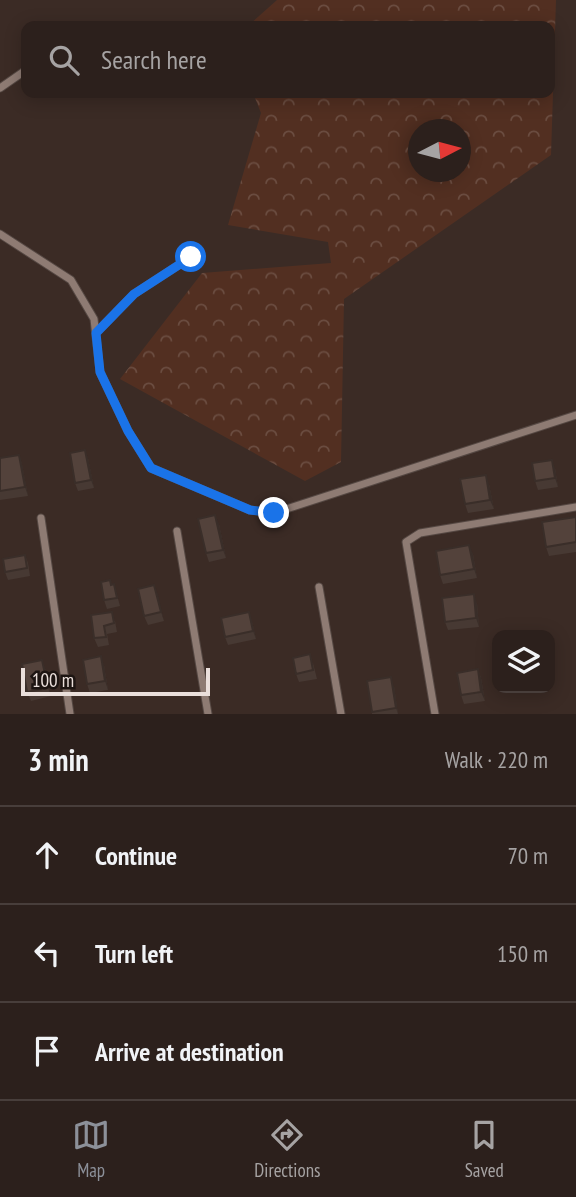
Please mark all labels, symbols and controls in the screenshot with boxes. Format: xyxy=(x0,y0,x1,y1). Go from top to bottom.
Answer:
search box xyxy=(21,21,555,98)
icon: search xyxy=(45,41,83,79)
text: Search here xyxy=(101,43,207,76)
north arrow xyxy=(408,119,471,182)
route start xyxy=(175,241,206,272)
route end xyxy=(258,497,289,528)
map controls xyxy=(492,630,555,693)
button: layers xyxy=(492,630,555,693)
scale bar xyxy=(21,665,210,697)
text: 100 m xyxy=(32,668,74,692)
text: 3 min xyxy=(28,740,89,779)
text: Walk · 220 m xyxy=(445,745,548,774)
icon: ahead xyxy=(28,836,66,874)
text: Continue xyxy=(95,839,177,872)
text: 70 m xyxy=(507,841,548,870)
icon: left xyxy=(28,934,66,972)
text: Turn left xyxy=(95,937,173,970)
text: 150 m xyxy=(497,939,548,968)
icon: arrive xyxy=(28,1032,66,1070)
text: Arrive at destination xyxy=(95,1035,284,1068)
tab: Map xyxy=(72,1116,110,1182)
tab: Directions xyxy=(254,1116,320,1182)
tab: Saved xyxy=(465,1116,504,1182)

